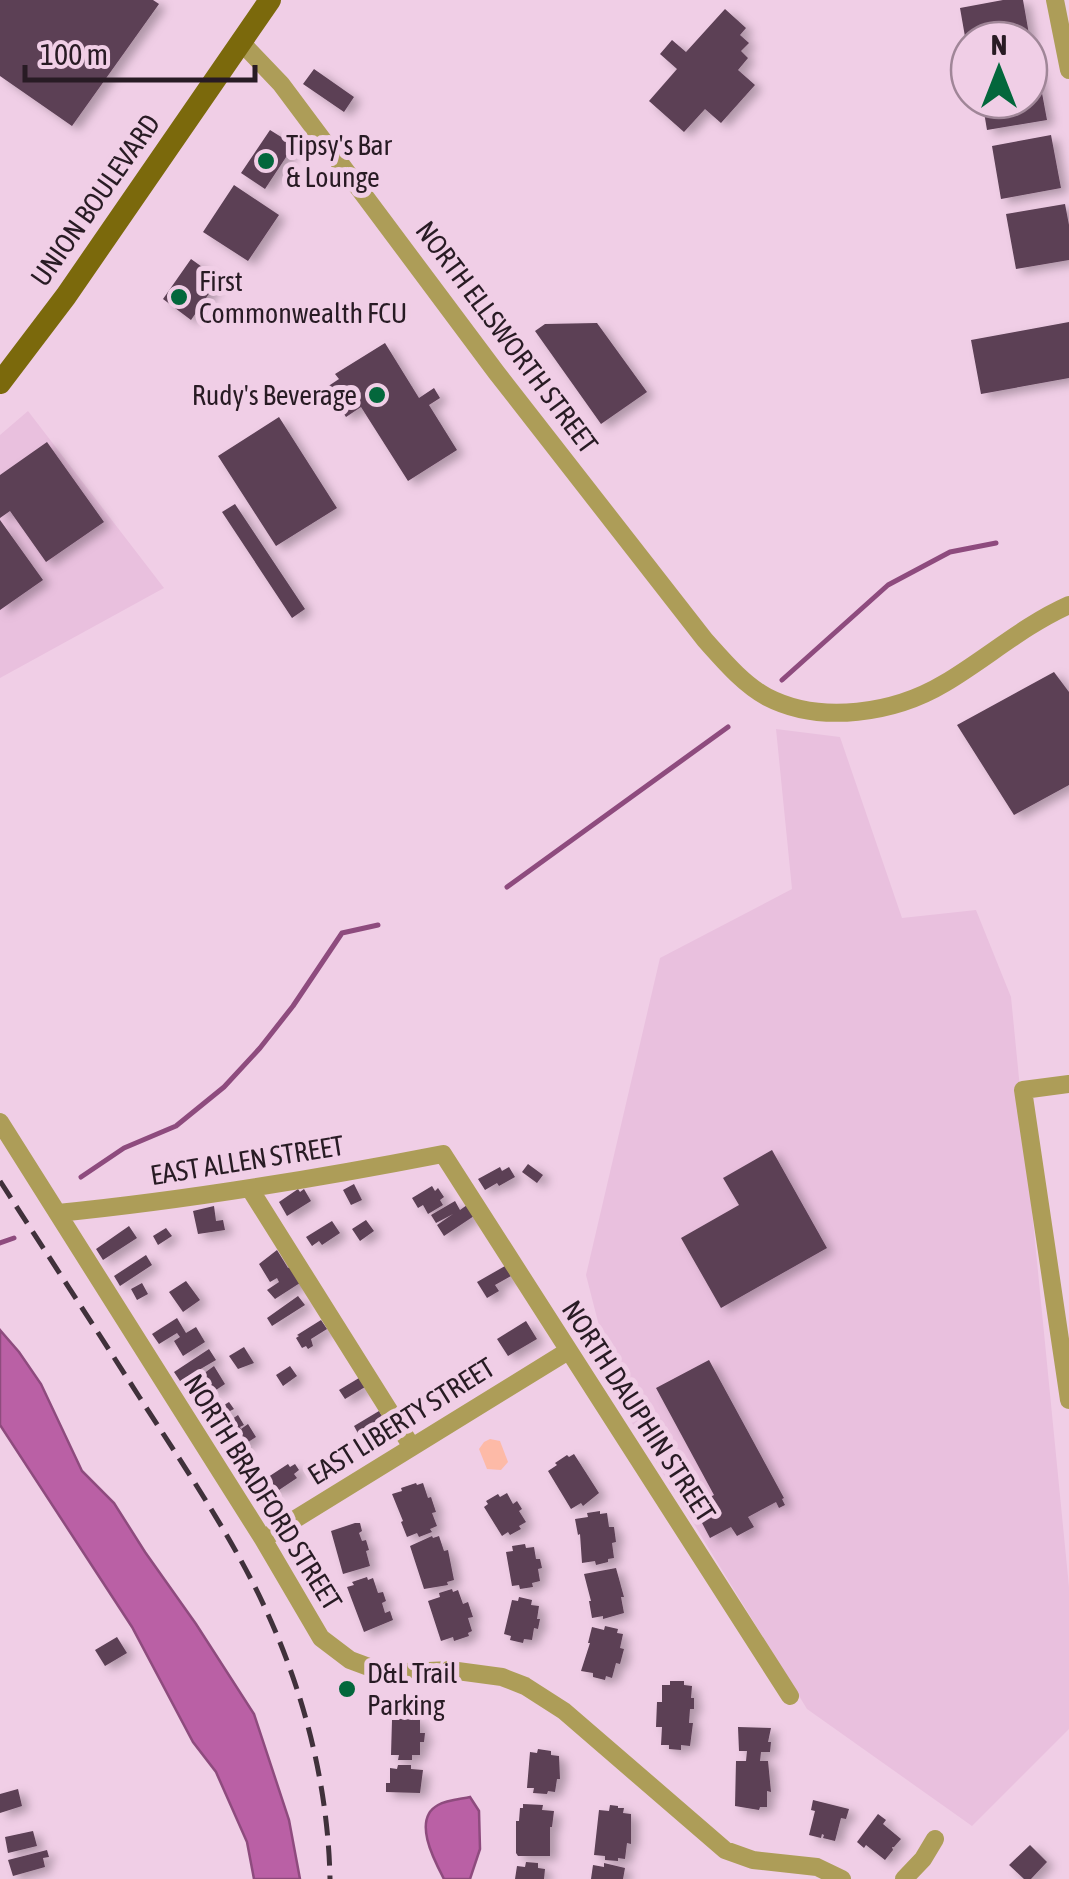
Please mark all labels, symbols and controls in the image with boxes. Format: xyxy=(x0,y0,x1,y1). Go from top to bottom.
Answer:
scale bar xyxy=(25,20,255,82)
north arrow xyxy=(949,20,1049,120)
text: N xyxy=(991,29,1007,61)
text: 100 m xyxy=(40,37,108,71)
street label: UNION BOULEVARD xyxy=(24,108,166,292)
place label: Tipsy's Bar & Lounge xyxy=(286,129,392,193)
marker: Tipsy's Bar & Lounge xyxy=(255,150,277,172)
street label: NORTH ELLSWORTH STREET xyxy=(409,215,605,459)
place label: First Commonwealth FCU xyxy=(199,265,407,329)
marker: First Commonwealth FCU xyxy=(168,286,190,308)
place label: Rudy's Beverage xyxy=(192,379,357,411)
marker: Rudy's Beverage xyxy=(366,384,388,406)
street label: EAST ALLEN STREET xyxy=(148,1129,346,1191)
street label: NORTH DAUPHIN STREET xyxy=(556,1295,722,1527)
street label: EAST LIBERTY STREET xyxy=(302,1351,500,1491)
street label: NORTH BRADFORD STREET xyxy=(178,1368,348,1616)
place label: D&L Trail Parking xyxy=(367,1657,458,1721)
marker: D&L Trail Parking xyxy=(336,1678,358,1700)

